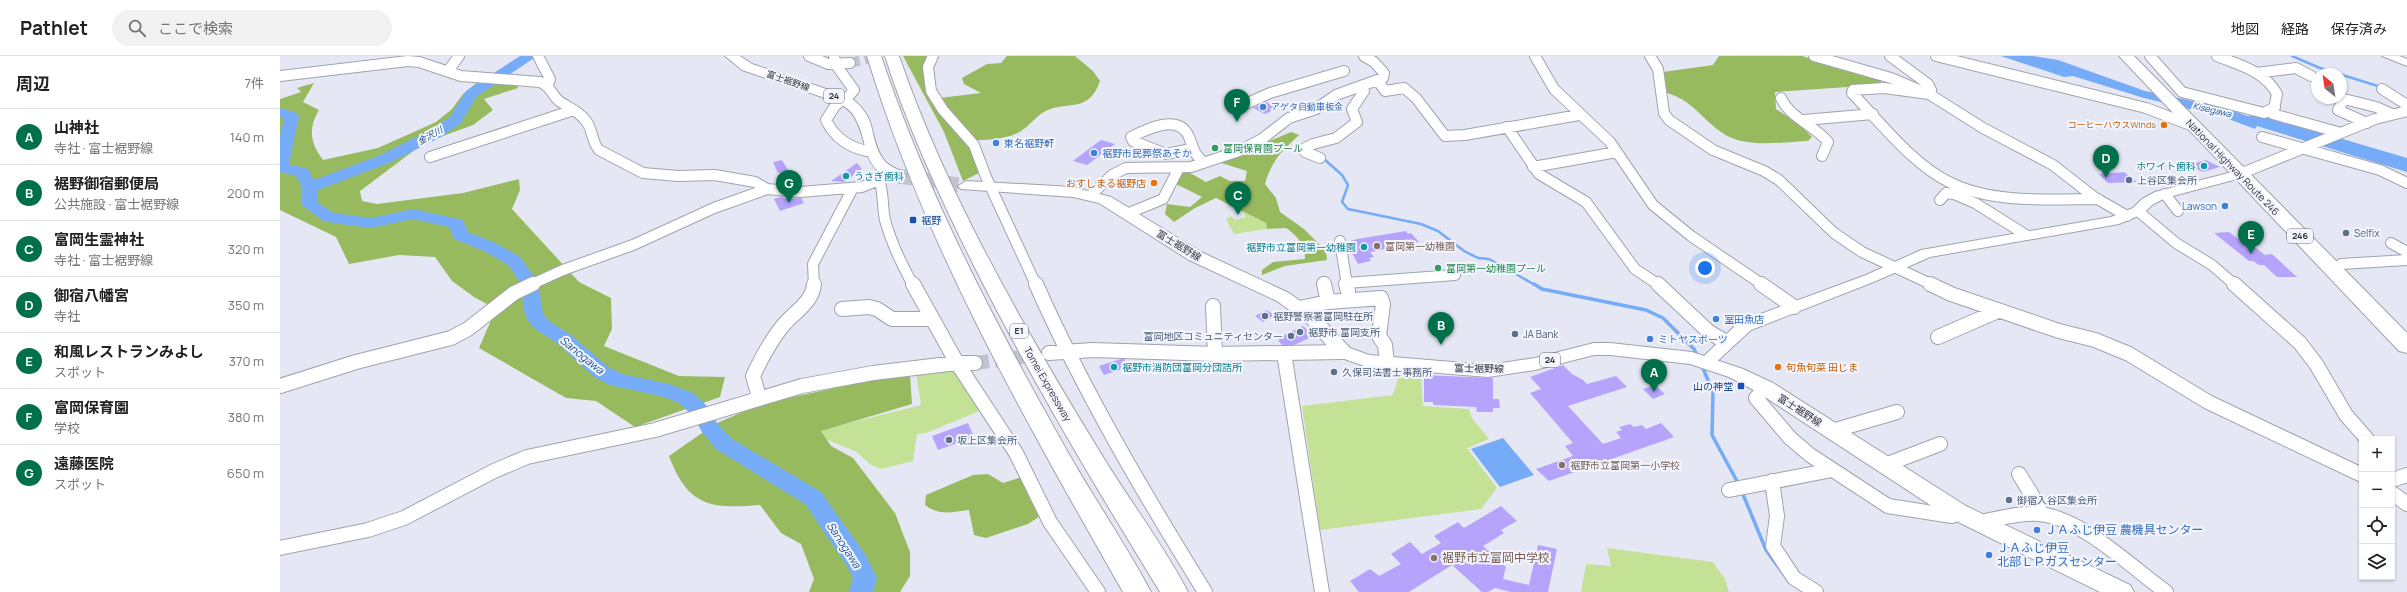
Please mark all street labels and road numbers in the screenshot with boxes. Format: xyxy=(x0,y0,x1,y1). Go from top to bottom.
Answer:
street label: 富士裾野線 xyxy=(765,67,812,94)
road number: 24 xyxy=(824,89,844,103)
street label: National Highway Route 246 xyxy=(2183,116,2283,218)
street label: 富士裾野線 xyxy=(1154,226,1204,264)
road number: 246 xyxy=(2287,229,2313,243)
road number: E1 xyxy=(1010,324,1028,338)
street label: Tomei Expressway xyxy=(1021,344,1075,425)
road number: 24 xyxy=(1540,353,1560,367)
street label: 富士裾野線 xyxy=(1454,361,1504,375)
street label: 富士裾野線 xyxy=(1775,391,1825,429)

